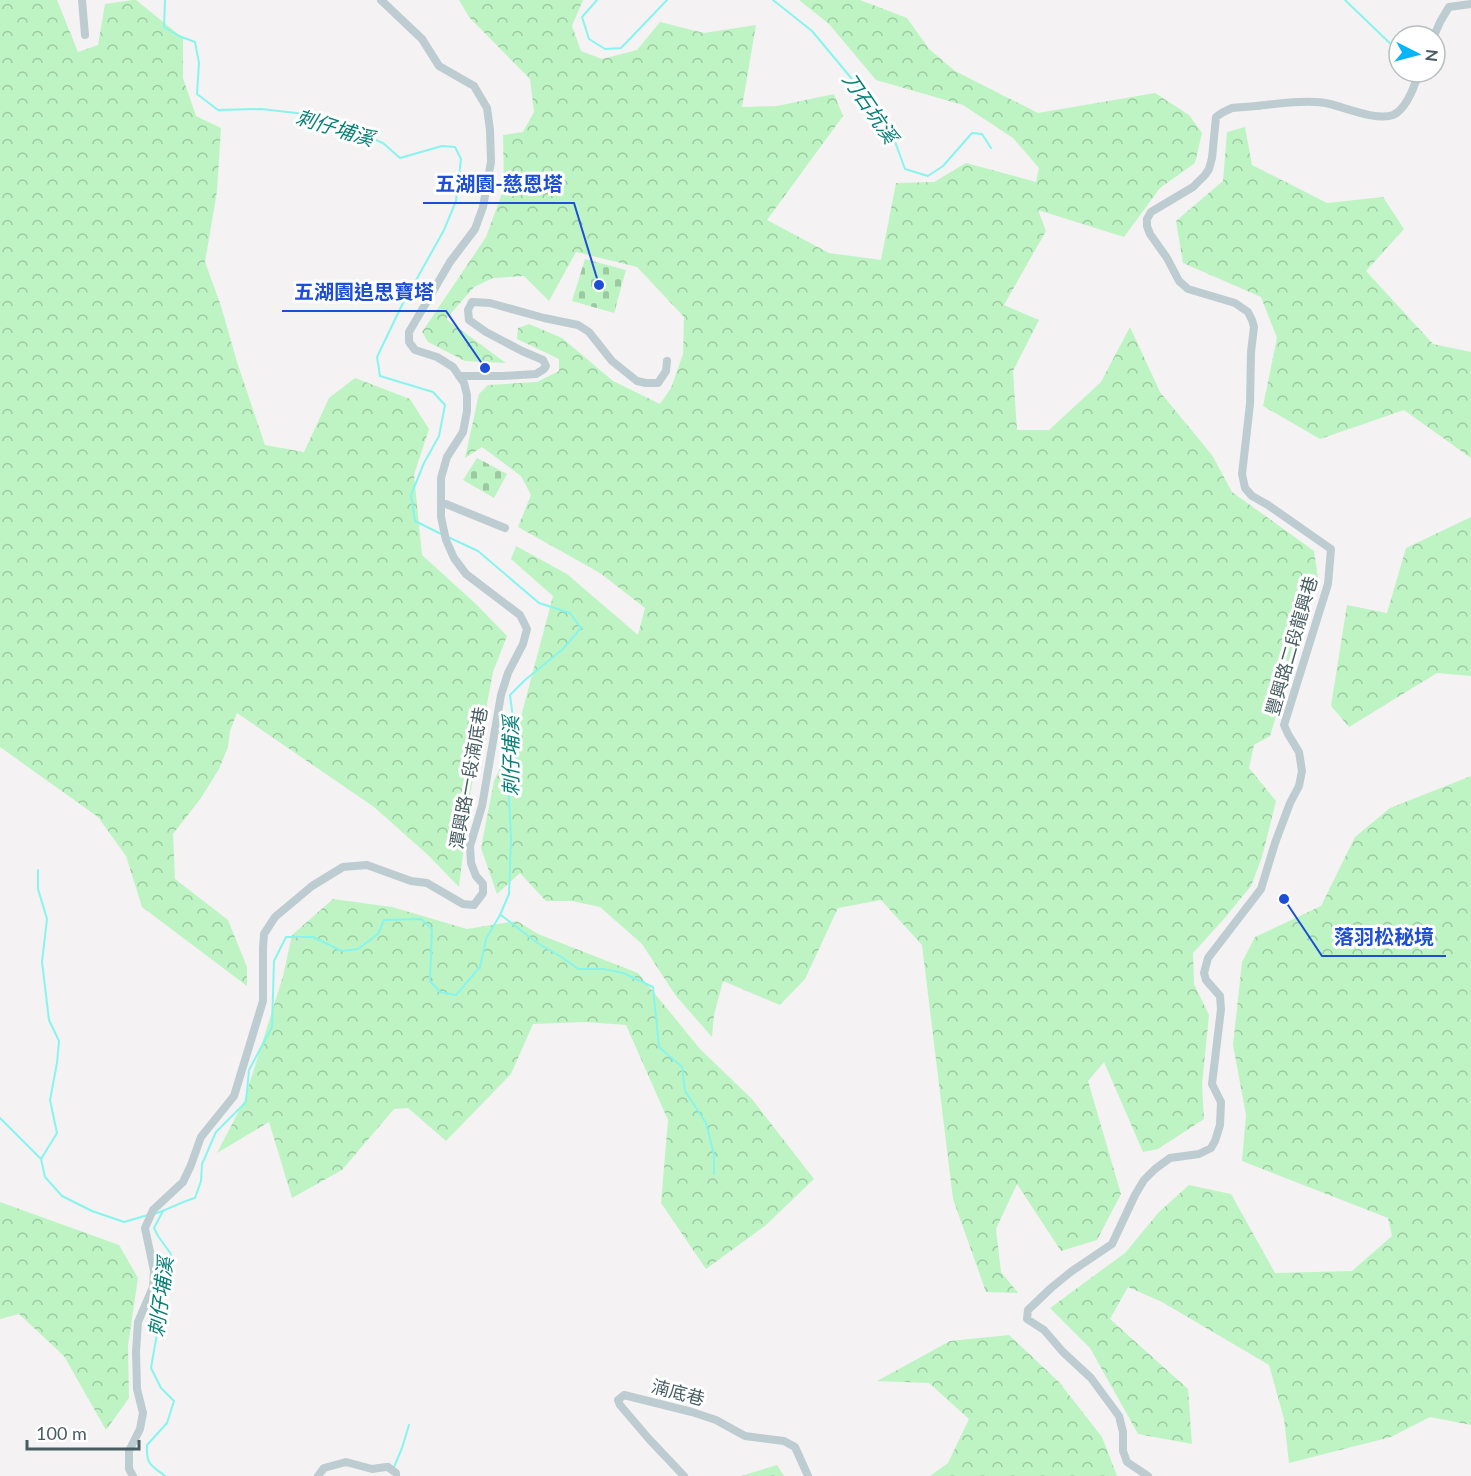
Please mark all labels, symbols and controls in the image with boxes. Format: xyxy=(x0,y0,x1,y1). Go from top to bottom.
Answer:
north arrow xyxy=(1387,24,1447,84)
text: N xyxy=(1422,48,1443,63)
water label: 刀石坑溪 xyxy=(839,68,905,150)
water label: 刺仔埔溪 xyxy=(294,104,380,151)
callout: 五湖園-慈恩塔 xyxy=(423,165,574,203)
text: 五湖園-慈恩塔 xyxy=(435,171,563,195)
callout: 五湖園追思寶塔 xyxy=(282,273,446,311)
text: 五湖園追思寶塔 xyxy=(294,279,434,303)
street label: 豐興路二段龍興巷 xyxy=(1261,573,1321,718)
street label: 潭興路一段湳底巷 xyxy=(445,705,491,851)
water label: 刺仔埔溪 xyxy=(498,713,522,796)
callout: 落羽松秘境 xyxy=(1322,918,1446,956)
text: 落羽松秘境 xyxy=(1334,924,1434,948)
water label: 刺仔埔溪 xyxy=(143,1253,177,1338)
street label: 湳底巷 xyxy=(649,1374,707,1410)
scale bar xyxy=(27,1413,140,1451)
text: 100 m xyxy=(36,1422,87,1444)

